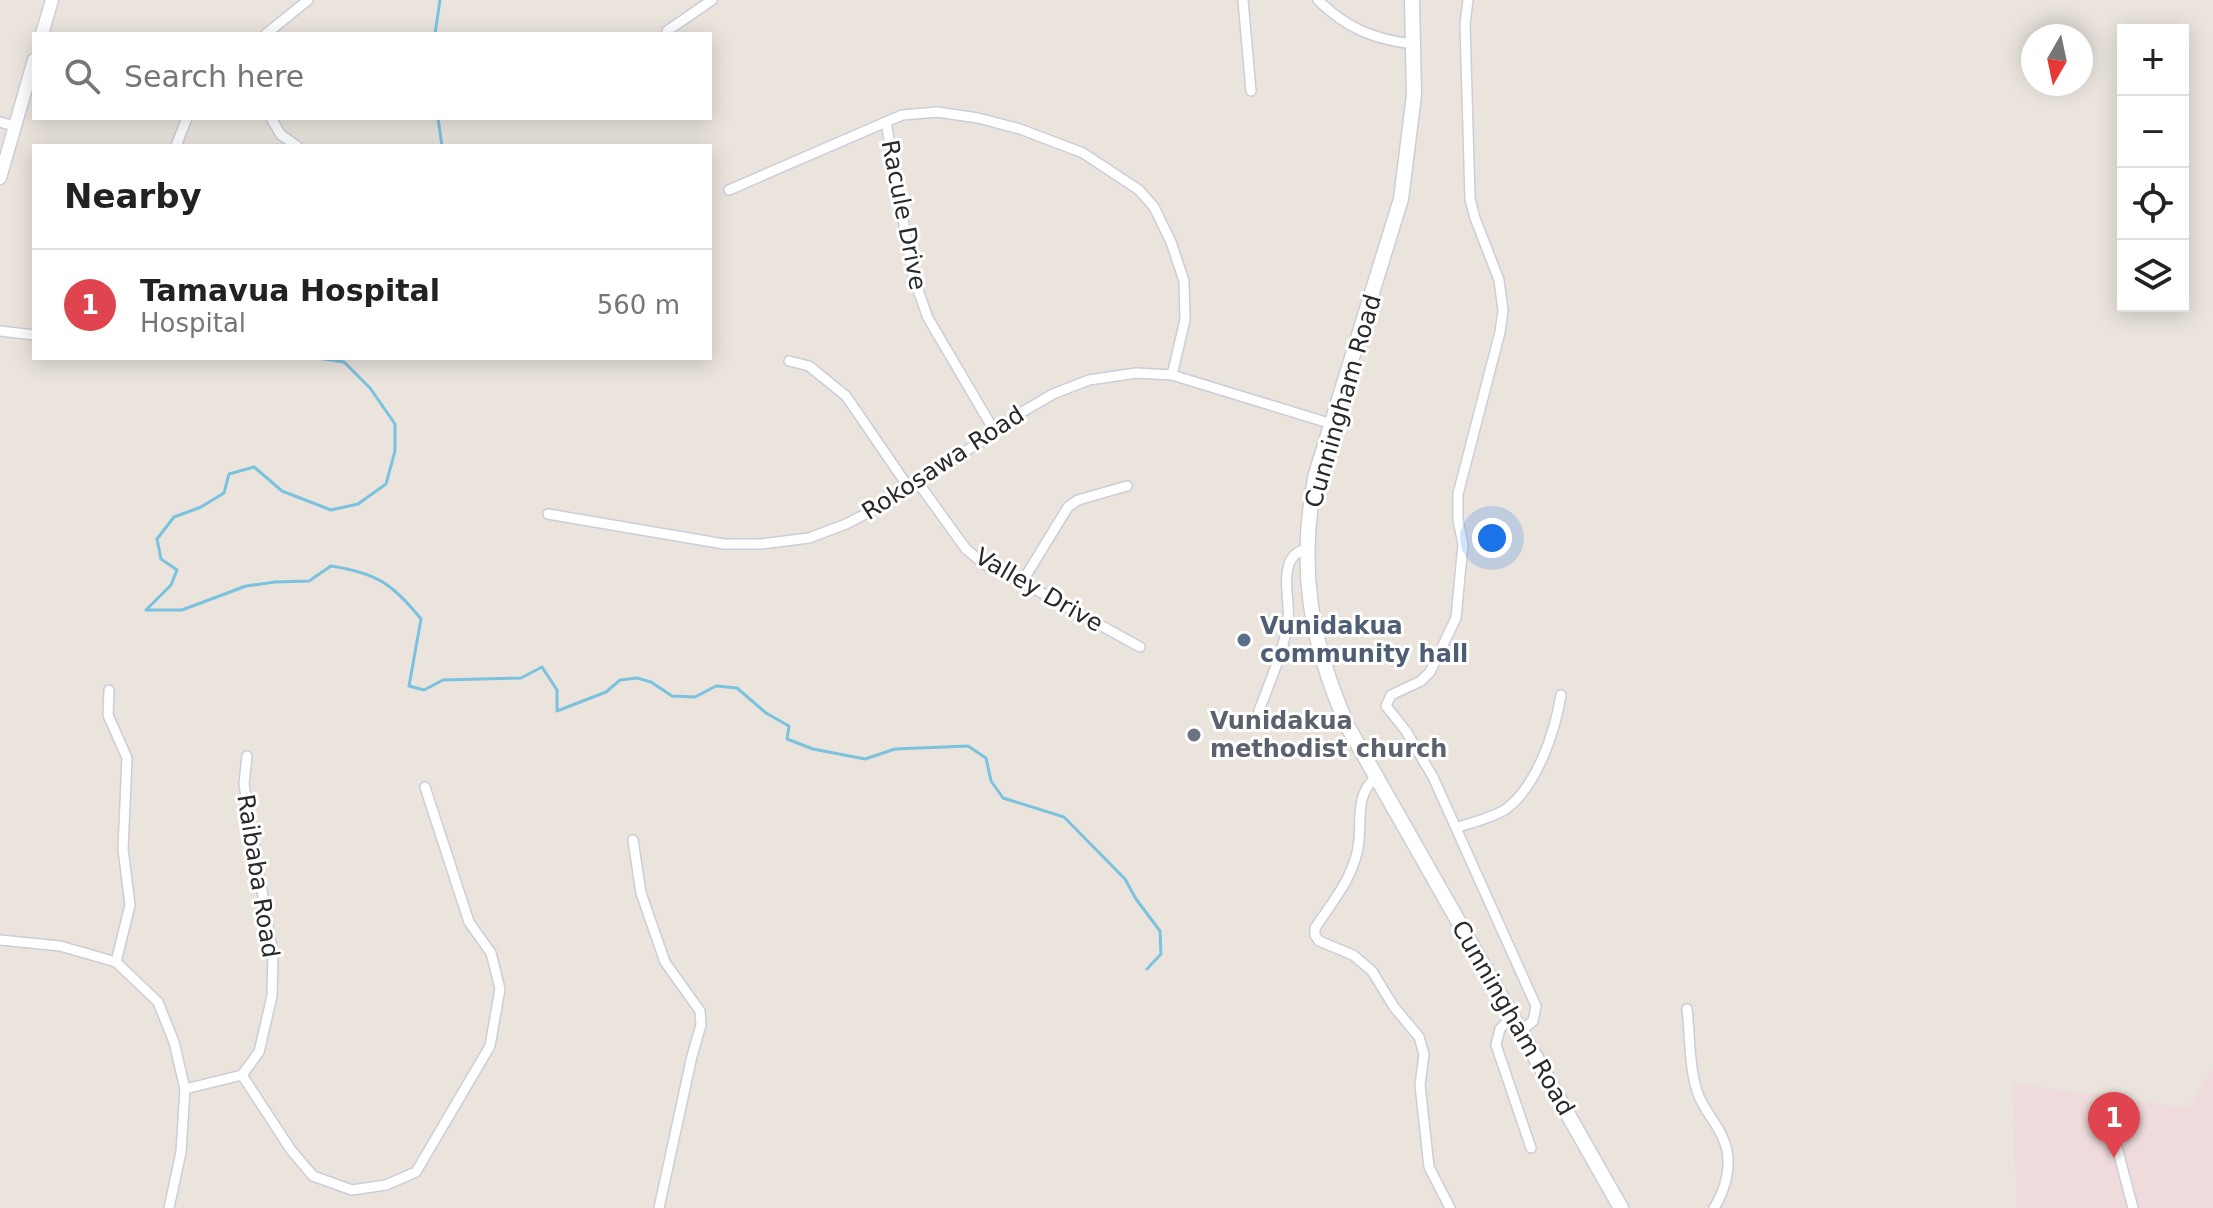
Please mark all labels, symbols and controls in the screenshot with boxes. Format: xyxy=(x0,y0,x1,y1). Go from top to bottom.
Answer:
north arrow xyxy=(2021,24,2093,96)
map controls xyxy=(2117,24,2189,312)
button: + xyxy=(2117,24,2189,96)
search box xyxy=(32,32,712,120)
icon: search xyxy=(60,54,104,98)
text: Search here xyxy=(124,59,304,94)
button: − xyxy=(2117,96,2189,168)
street label: Racule Drive xyxy=(876,138,932,292)
button: locate xyxy=(2117,168,2189,240)
text: Nearby xyxy=(64,176,202,216)
button: layers xyxy=(2117,240,2189,312)
text: Tamavua Hospital xyxy=(140,273,440,308)
text: 1 xyxy=(81,290,99,320)
text: 560 m xyxy=(597,290,680,320)
street label: Cunningham Road xyxy=(1299,291,1387,511)
text: Hospital xyxy=(140,308,246,338)
street label: Rokosawa Road xyxy=(857,400,1029,526)
your location xyxy=(1472,518,1512,558)
street label: Valley Drive xyxy=(970,542,1108,638)
place label: Vunidakua community hall xyxy=(1260,612,1468,668)
marker: Vunidakua community hall xyxy=(1235,631,1253,649)
place label: Vunidakua methodist church xyxy=(1210,707,1447,763)
marker: Vunidakua methodist church xyxy=(1185,726,1203,744)
street label: Raibaba Road xyxy=(231,792,285,960)
street label: Cunningham Road xyxy=(1446,915,1580,1121)
pin: 1 xyxy=(2088,1092,2140,1158)

